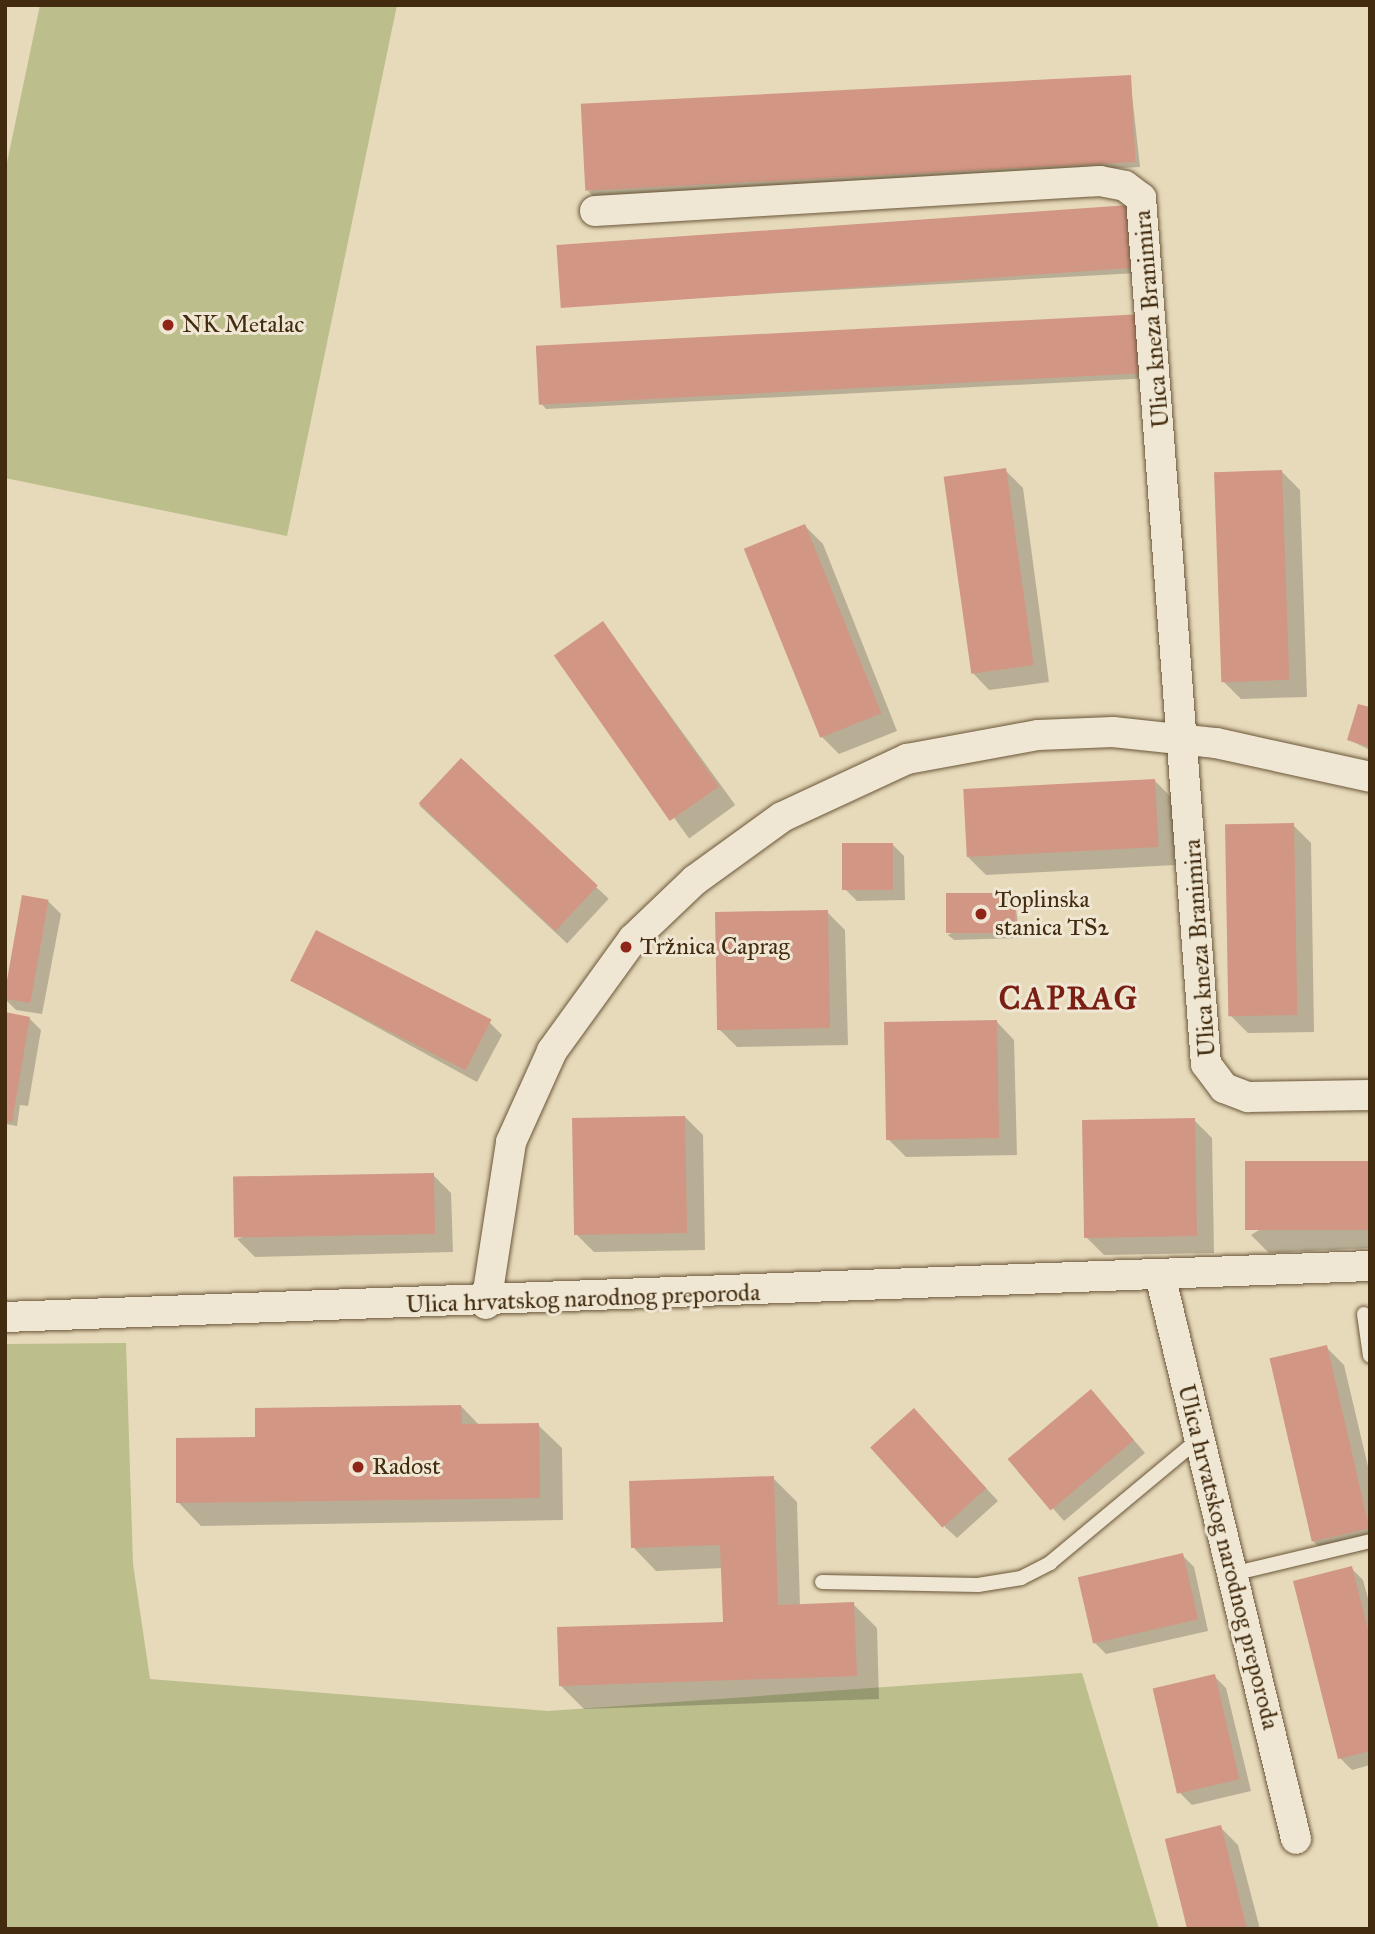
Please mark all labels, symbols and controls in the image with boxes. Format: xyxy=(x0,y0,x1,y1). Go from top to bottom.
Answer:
street label: Ulica kneza Branimira xyxy=(1128,209,1176,429)
place label: NK Metalac xyxy=(182,311,304,339)
marker: NK Metalac xyxy=(160,317,176,333)
street label: Ulica kneza Branimira xyxy=(1178,838,1222,1058)
place label: Toplinska stanica TS2 xyxy=(995,886,1109,942)
marker: Toplinska stanica TS2 xyxy=(973,906,989,922)
place label: Tržnica Caprag xyxy=(640,933,790,961)
marker: Tržnica Caprag xyxy=(618,939,634,955)
district label: CAPRAG xyxy=(1000,980,1138,1018)
street label: Ulica hrvatskog narodnog preporoda xyxy=(405,1278,761,1320)
street label: Ulica hrvatskog narodnog preporoda xyxy=(1171,1382,1285,1732)
place label: Radost xyxy=(372,1453,441,1481)
marker: Radost xyxy=(350,1459,366,1475)

